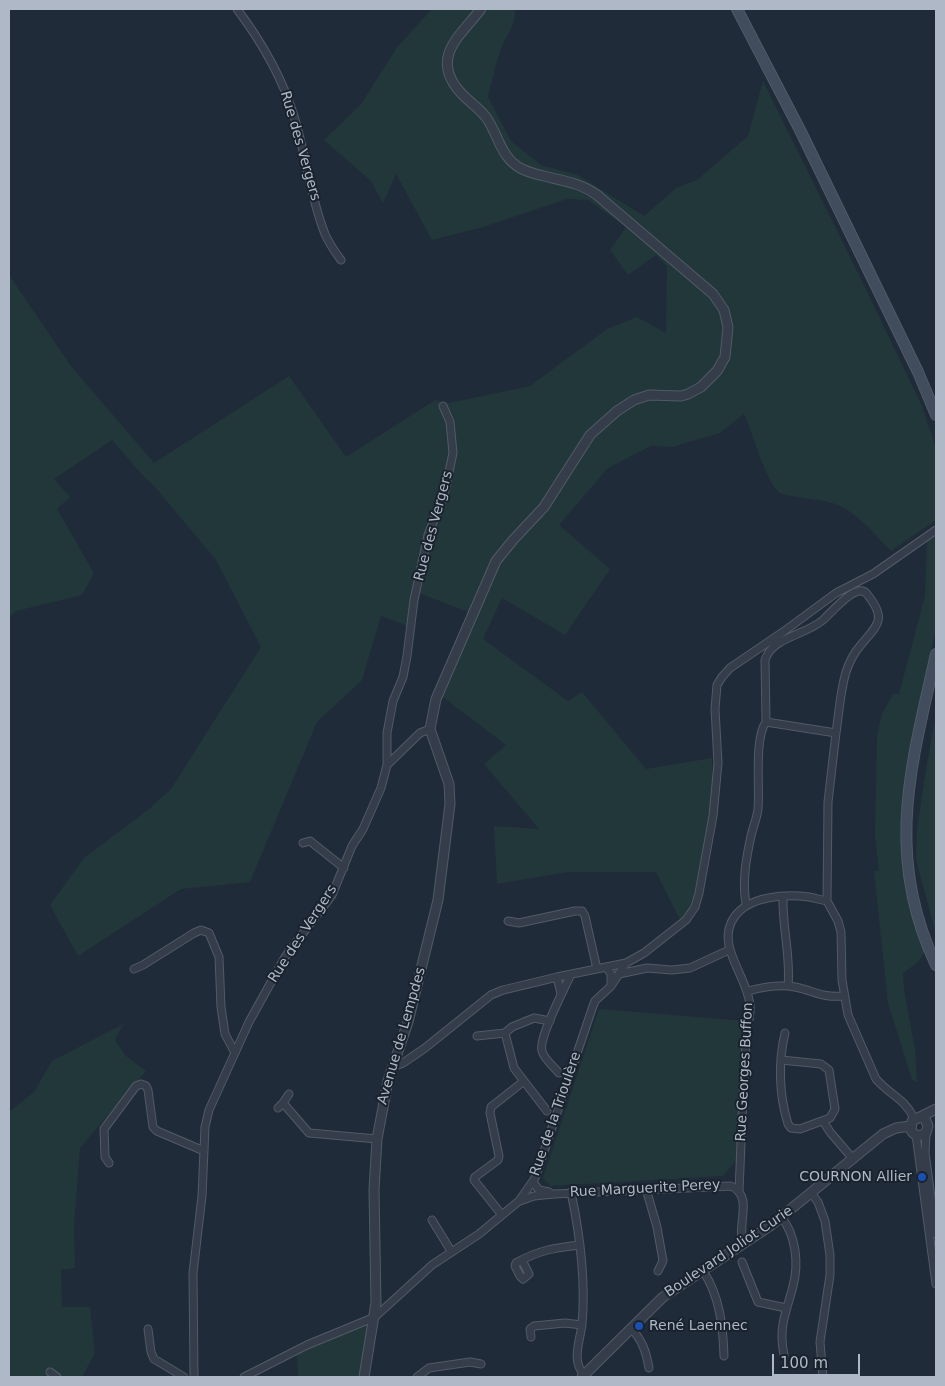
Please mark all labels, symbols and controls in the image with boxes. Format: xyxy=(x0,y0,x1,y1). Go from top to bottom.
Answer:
street label: Rue des Vergers xyxy=(276,89,324,203)
street label: Rue des Vergers xyxy=(411,469,457,583)
street label: Rue des Vergers xyxy=(265,882,341,986)
street label: Avenue de Lempdes xyxy=(374,965,430,1107)
street label: Rue Georges Buffon xyxy=(733,1002,757,1142)
street label: Rue de la Trioulère xyxy=(527,1050,585,1178)
place label: COURNON Allier xyxy=(799,1169,912,1185)
marker: COURNON Allier xyxy=(916,1171,928,1183)
street label: Rue Marguerite Perey xyxy=(569,1177,721,1201)
street label: Boulevard Joliot Curie xyxy=(662,1203,796,1301)
place label: René Laennec xyxy=(649,1318,748,1334)
marker: René Laennec xyxy=(633,1320,645,1332)
scale bar xyxy=(775,1344,862,1376)
text: 100 m xyxy=(780,1354,828,1372)

